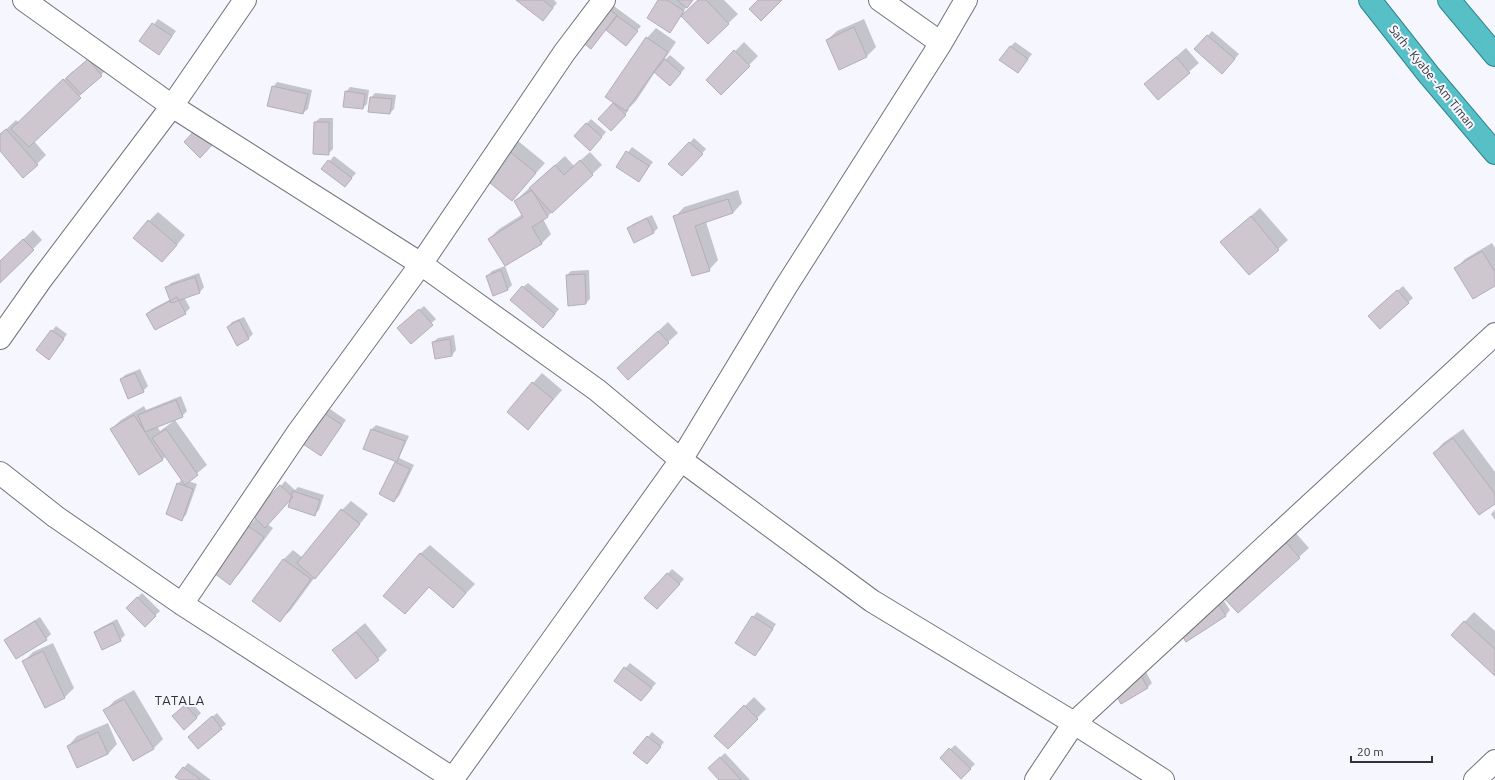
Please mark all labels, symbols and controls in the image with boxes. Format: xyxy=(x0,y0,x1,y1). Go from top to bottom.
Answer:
street label: Sarh - Kyabe - Am Timan xyxy=(1387,23,1478,131)
district label: TATALA xyxy=(155,693,205,707)
scale bar xyxy=(1351,738,1432,764)
text: 20 m xyxy=(1357,745,1384,758)

